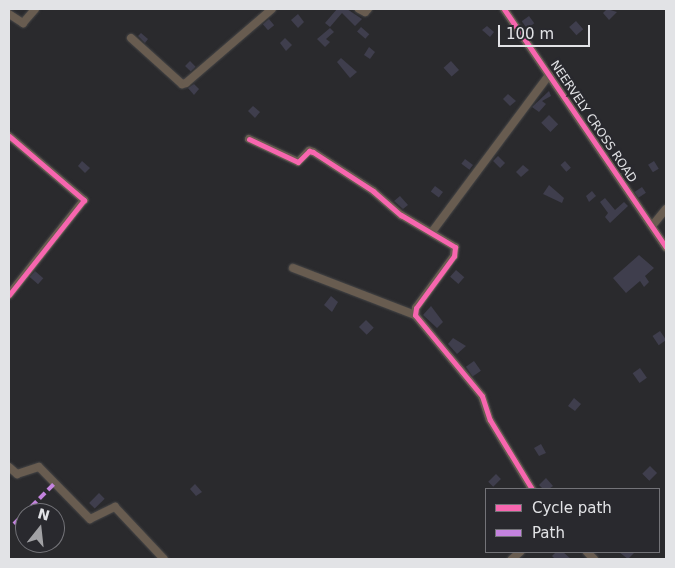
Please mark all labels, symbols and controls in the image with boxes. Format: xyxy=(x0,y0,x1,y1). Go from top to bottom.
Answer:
scale bar xyxy=(500,15,592,47)
text: 100 m xyxy=(506,25,554,43)
street label: NEERVELY CROSS ROAD xyxy=(547,58,639,186)
legend xyxy=(485,488,660,553)
text: Cycle path xyxy=(532,499,612,517)
north arrow xyxy=(15,503,65,553)
text: N xyxy=(36,505,52,524)
text: Path xyxy=(532,524,565,542)

